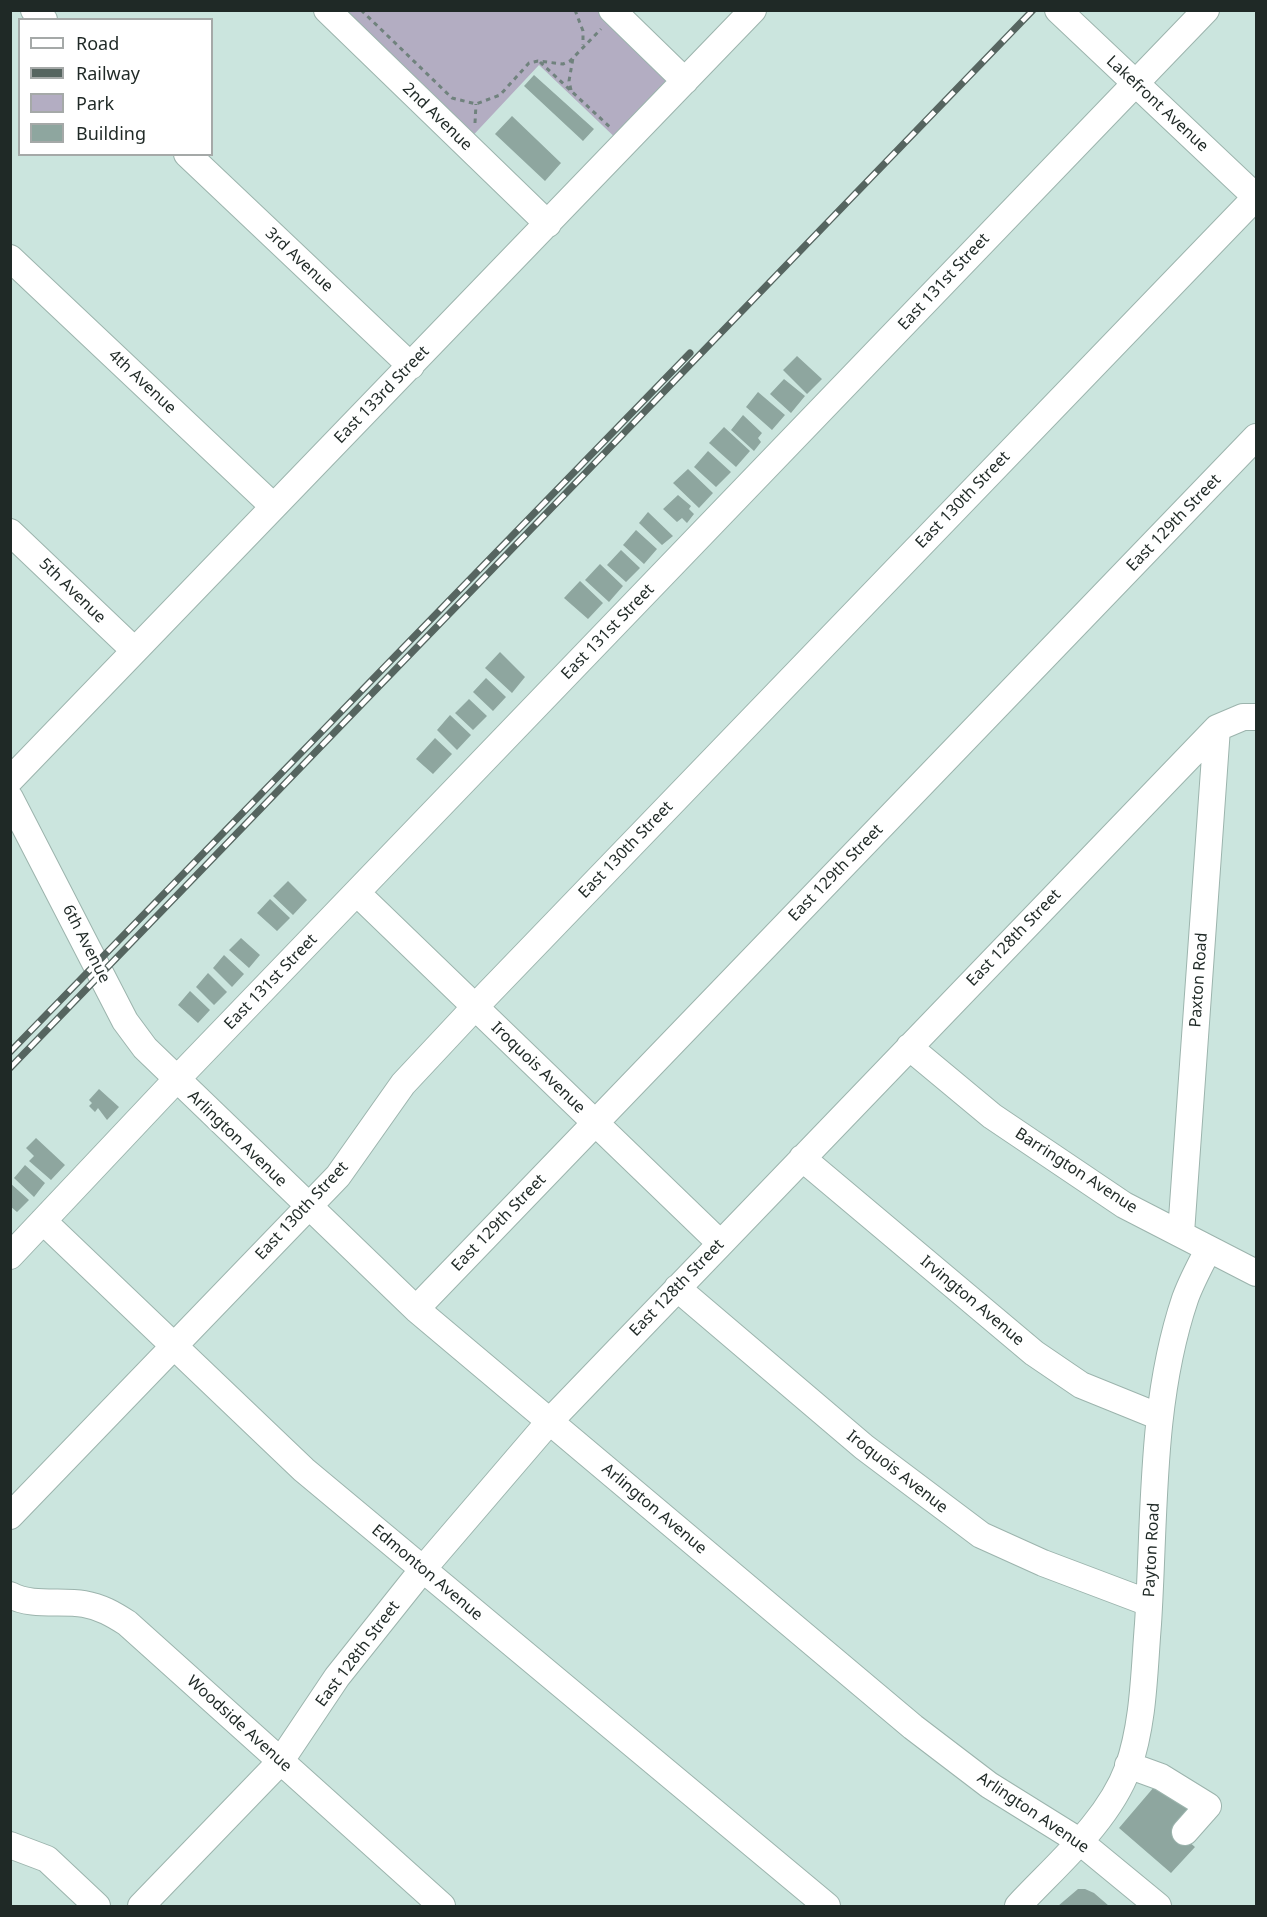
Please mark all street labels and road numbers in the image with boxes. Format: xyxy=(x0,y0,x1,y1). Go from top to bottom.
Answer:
street label: Lakefront Avenue xyxy=(1102,52,1212,156)
street label: 2nd Avenue xyxy=(398,79,476,155)
street label: 3rd Avenue xyxy=(261,224,337,296)
street label: East 131st Street xyxy=(894,230,994,334)
street label: East 133rd Street xyxy=(331,342,433,448)
street label: 4th Avenue xyxy=(104,346,180,418)
street label: East 130th Street xyxy=(912,448,1014,552)
street label: East 129th Street xyxy=(1123,471,1225,575)
street label: 5th Avenue xyxy=(35,555,109,627)
street label: East 131st Street xyxy=(558,580,658,684)
street label: East 130th Street xyxy=(575,798,677,902)
street label: East 129th Street xyxy=(785,821,887,925)
street label: East 128th Street xyxy=(963,886,1065,990)
street label: 6th Avenue xyxy=(58,902,114,986)
street label: East 131st Street xyxy=(221,930,321,1034)
street label: Paxton Road xyxy=(1186,932,1212,1028)
street label: Iroquois Avenue xyxy=(487,1018,589,1118)
street label: Arlington Avenue xyxy=(183,1087,291,1191)
street label: Barrington Avenue xyxy=(1011,1124,1141,1218)
street label: East 130th Street xyxy=(252,1158,352,1264)
street label: East 129th Street xyxy=(448,1171,550,1275)
street label: East 128th Street xyxy=(626,1236,728,1340)
street label: Irvington Avenue xyxy=(916,1252,1028,1350)
street label: Iroquois Avenue xyxy=(843,1427,951,1517)
street label: Arlington Avenue xyxy=(598,1460,710,1558)
street label: Payton Road xyxy=(1140,1502,1164,1598)
street label: Edmonton Avenue xyxy=(368,1521,486,1625)
street label: East 128th Street xyxy=(312,1597,404,1711)
street label: Woodside Avenue xyxy=(183,1672,295,1776)
street label: Arlington Avenue xyxy=(974,1769,1092,1857)

